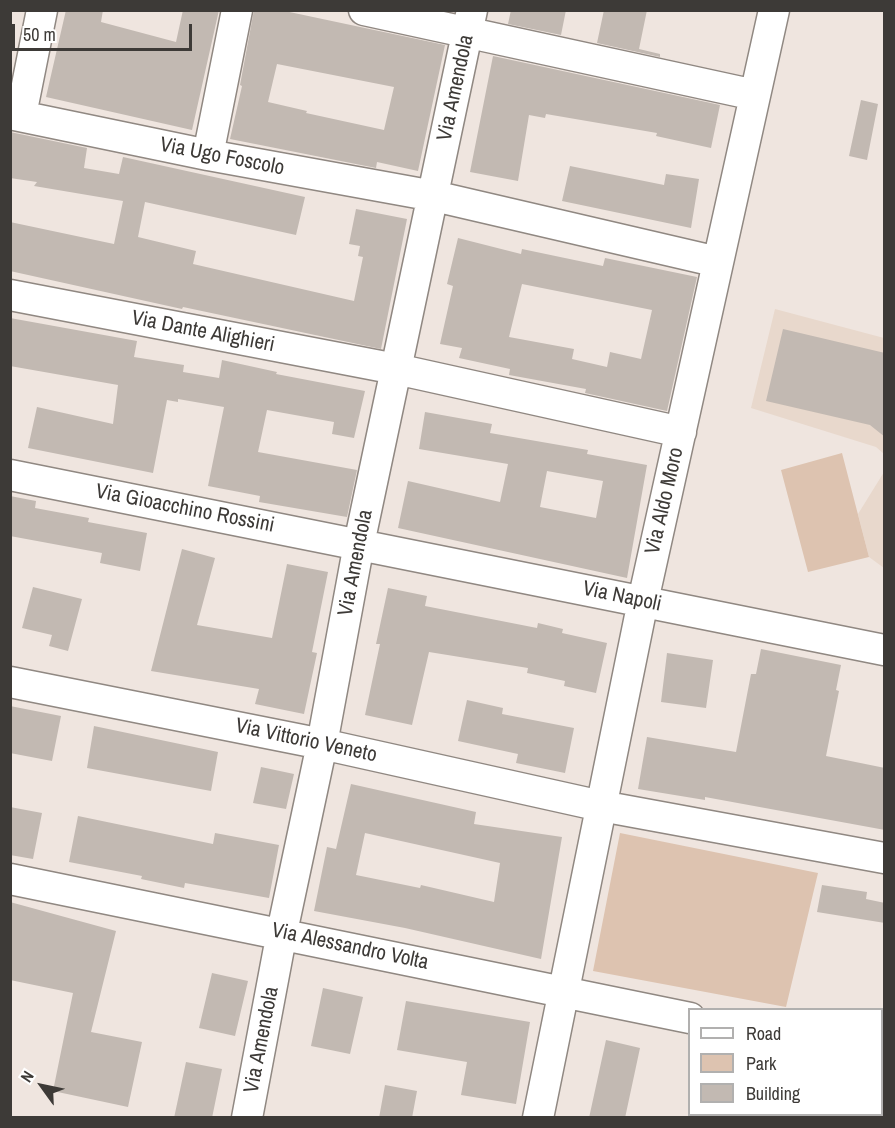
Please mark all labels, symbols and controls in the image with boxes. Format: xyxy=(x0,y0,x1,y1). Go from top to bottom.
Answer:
scale bar xyxy=(15,12,195,50)
text: 50 m xyxy=(23,22,56,47)
street label: Via Amendola xyxy=(432,33,480,143)
street label: Via Ugo Foscolo xyxy=(158,133,286,181)
street label: Via Dante Alighieri xyxy=(129,306,277,358)
street label: Via Aldo Moro xyxy=(640,445,690,557)
street label: Via Gioacchino Rossini xyxy=(93,479,277,539)
street label: Via Amendola xyxy=(333,508,379,618)
street label: Via Napoli xyxy=(580,576,664,618)
street label: Via Vittorio Veneto xyxy=(233,714,379,768)
street label: Via Alessandro Volta xyxy=(269,918,431,976)
street label: Via Amendola xyxy=(239,985,285,1095)
legend xyxy=(688,1008,883,1116)
text: Road xyxy=(746,1021,781,1046)
text: Park xyxy=(746,1051,776,1076)
north arrow xyxy=(12,1056,72,1116)
text: N xyxy=(15,1066,39,1086)
text: Building xyxy=(746,1081,800,1106)

